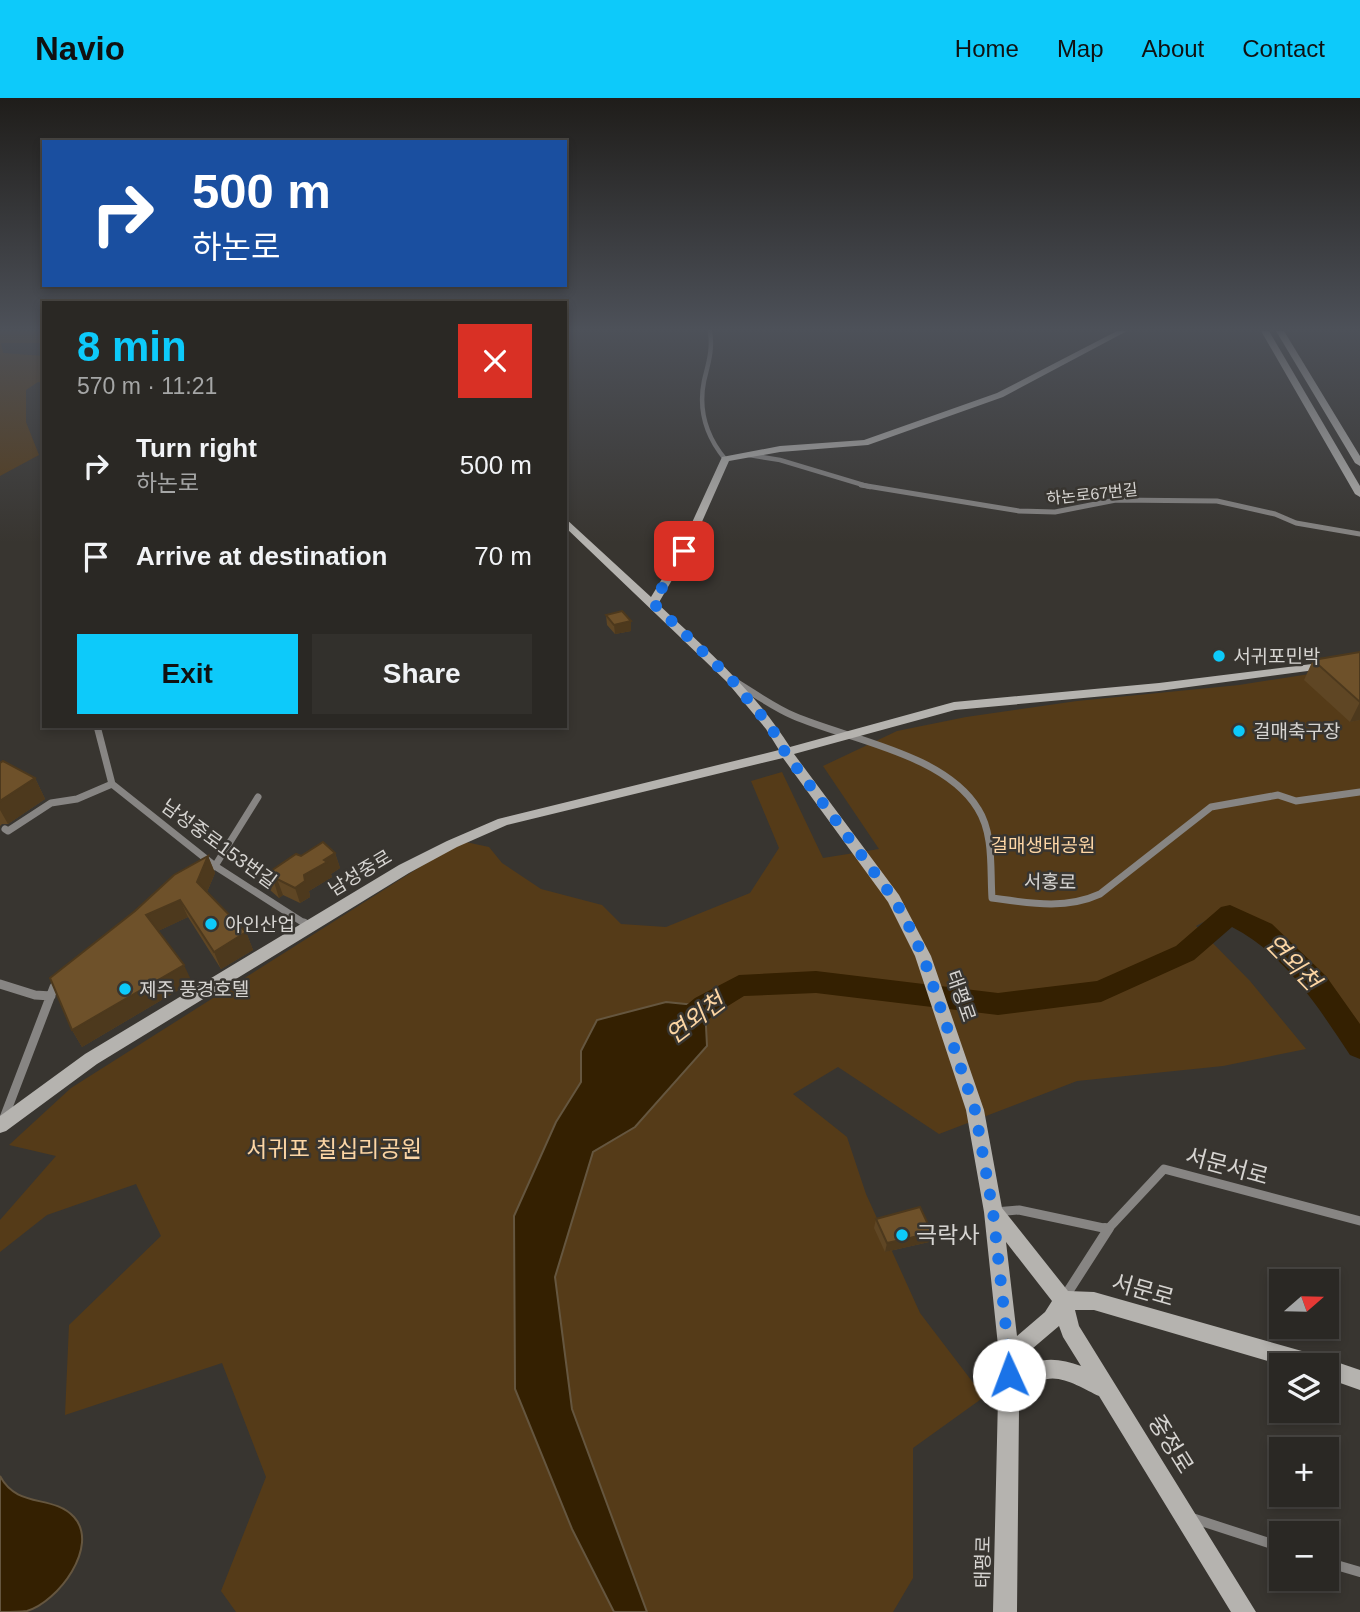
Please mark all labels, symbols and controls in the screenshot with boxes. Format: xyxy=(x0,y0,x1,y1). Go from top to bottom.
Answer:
text: Navio xyxy=(35,30,125,67)
text: Home xyxy=(955,35,1019,62)
text: Map xyxy=(1057,35,1104,62)
text: About xyxy=(1142,35,1204,62)
text: Contact xyxy=(1242,35,1325,62)
text: 500 m xyxy=(192,164,331,218)
icon: right xyxy=(77,168,168,259)
text: 하논로 xyxy=(192,229,280,265)
text: 8 min xyxy=(77,323,187,370)
button: close xyxy=(458,324,532,398)
text: 570 m · 11:21 xyxy=(77,373,217,399)
text: Turn right xyxy=(136,433,257,463)
icon: right xyxy=(77,447,115,485)
text: 500 m xyxy=(460,450,532,480)
text: 하논로 xyxy=(136,470,199,496)
street label: 하논로67번길 xyxy=(1046,481,1138,507)
pin xyxy=(654,521,714,581)
icon: arrive xyxy=(665,532,703,570)
icon: arrive xyxy=(77,538,115,576)
text: Arrive at destination xyxy=(136,541,387,571)
text: 70 m xyxy=(474,541,532,571)
button: Exit xyxy=(77,634,298,714)
button: Share xyxy=(312,634,532,714)
place label: 서귀포민박 xyxy=(1233,646,1320,667)
marker: 서귀포민박 xyxy=(1211,648,1227,664)
place label: 걸매축구장 xyxy=(1253,721,1340,742)
marker: 걸매축구장 xyxy=(1231,723,1247,739)
street label: 남성중로153번길 xyxy=(158,795,280,893)
park label: 걸매생태공원 xyxy=(991,835,1095,856)
street label: 남성중로 xyxy=(325,846,395,900)
street label: 서홍로 xyxy=(1024,871,1076,893)
place label: 아인산업 xyxy=(225,914,295,935)
marker: 아인산업 xyxy=(203,916,219,932)
water label: 연외천 xyxy=(1260,929,1328,997)
street label: 태평로 xyxy=(943,968,979,1024)
place label: 제주 풍경호텔 xyxy=(139,979,249,1000)
marker: 제주 풍경호텔 xyxy=(117,981,133,997)
water label: 연외천 xyxy=(660,986,732,1049)
park label: 서귀포 칠십리공원 xyxy=(246,1136,422,1162)
street label: 서문서로 xyxy=(1183,1142,1271,1190)
place label: 극락사 xyxy=(916,1222,979,1248)
marker: 극락사 xyxy=(894,1227,910,1243)
street label: 서문로 xyxy=(1109,1269,1177,1311)
north arrow xyxy=(1269,1269,1339,1339)
map controls xyxy=(1269,1269,1339,1591)
position arrow xyxy=(972,1338,1046,1412)
button: layers xyxy=(1269,1353,1339,1423)
street label: 중정로 xyxy=(1143,1410,1199,1478)
button: + xyxy=(1269,1437,1339,1507)
button: − xyxy=(1269,1521,1339,1591)
street label: 태평로 xyxy=(972,1536,994,1588)

